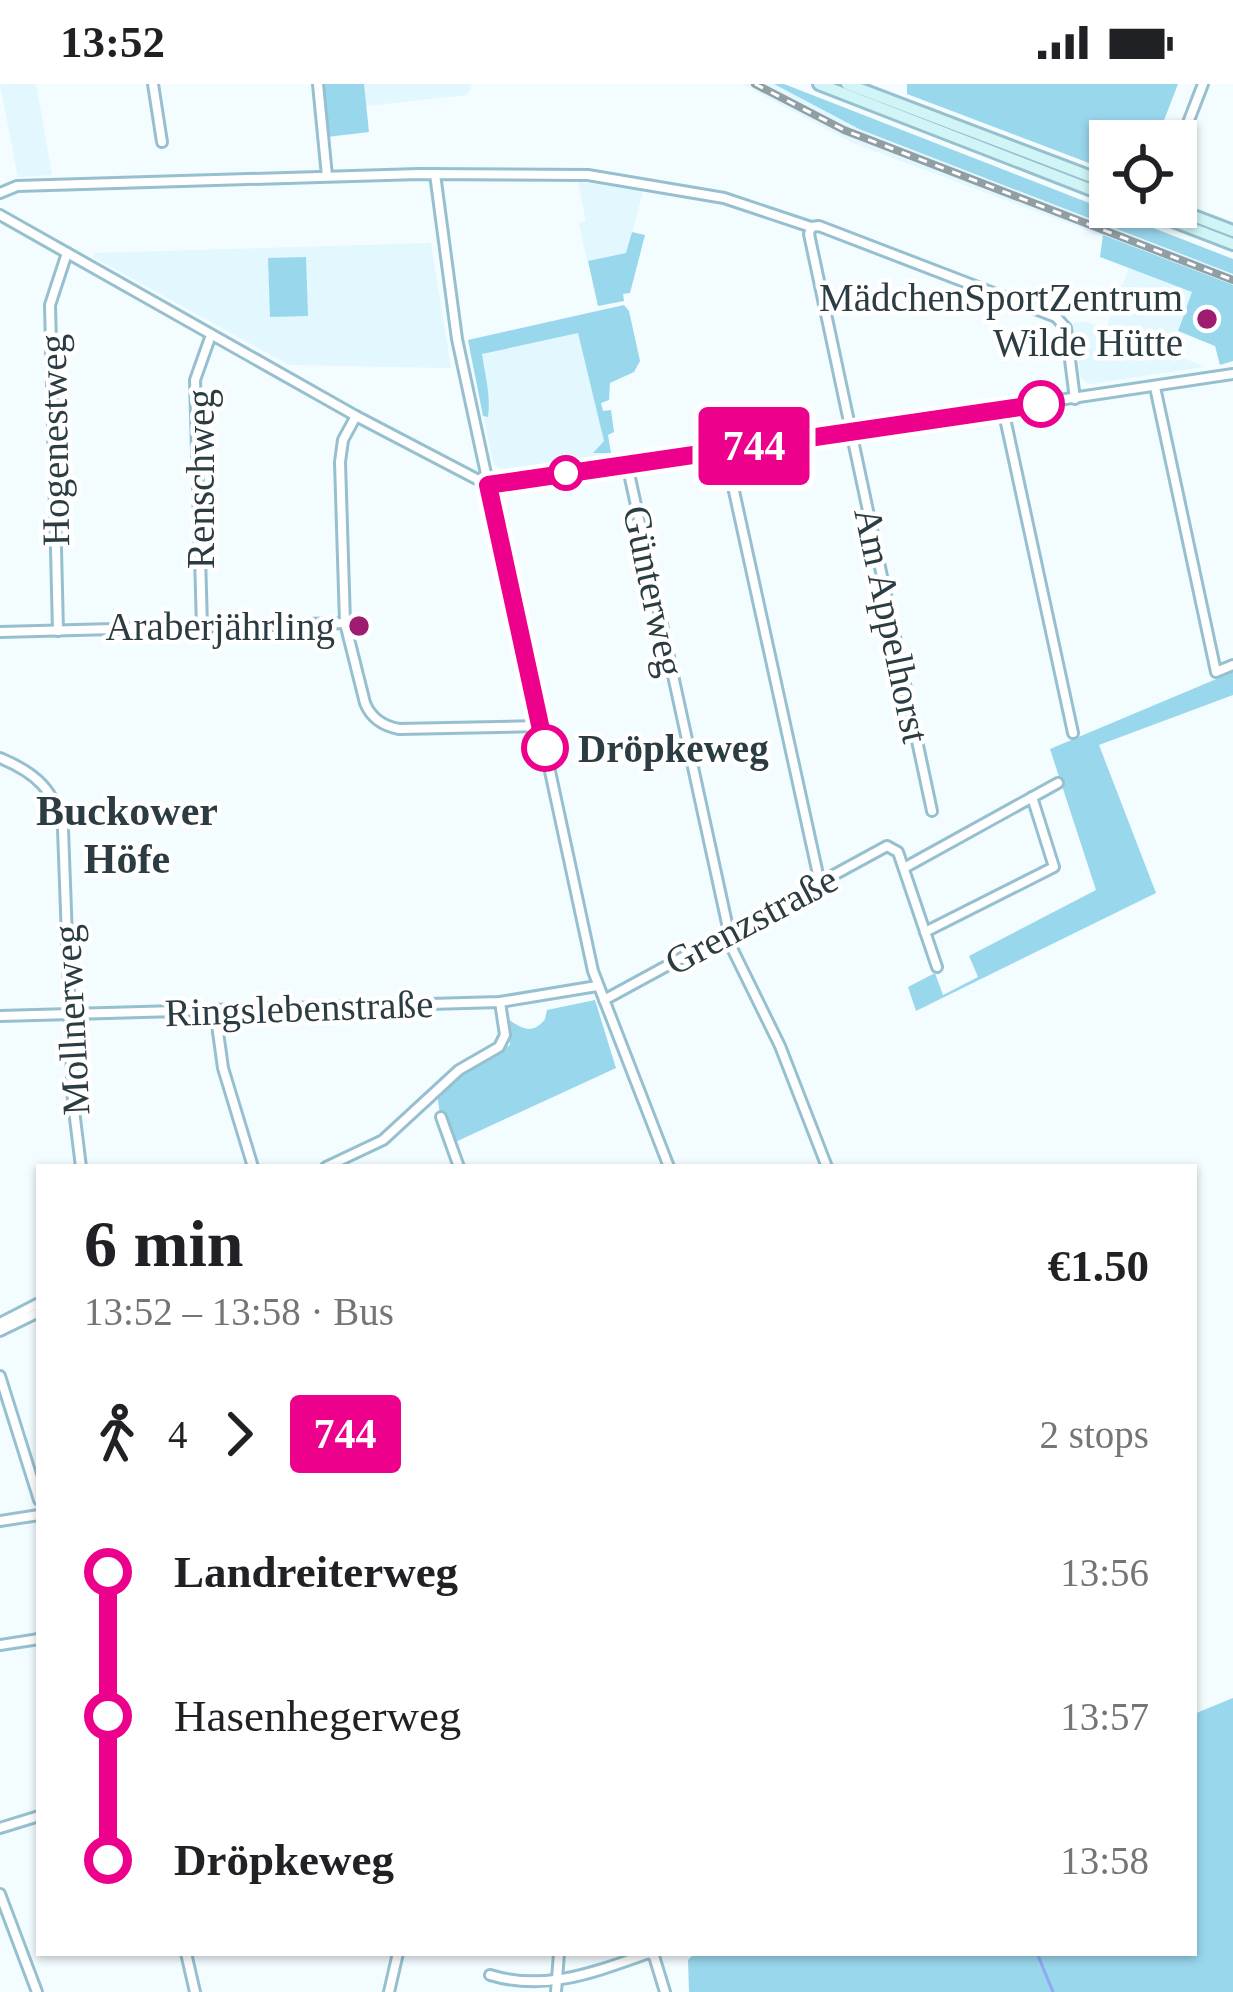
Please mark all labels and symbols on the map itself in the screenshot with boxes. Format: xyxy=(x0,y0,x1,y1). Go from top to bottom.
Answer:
place label: MädchenSportZentrum Wilde Hütte xyxy=(819,276,1183,364)
marker: MädchenSportZentrum Wilde Hütte xyxy=(1194,306,1220,332)
street label: Hogenestweg xyxy=(31,333,78,546)
unlabelled marker xyxy=(1019,382,1063,426)
street label: Renschweg xyxy=(179,389,223,569)
line badge: 744 xyxy=(685,407,823,485)
unlabelled marker xyxy=(550,457,582,489)
street label: Günterweg xyxy=(614,502,693,680)
street label: Am Appelhorst xyxy=(845,503,938,747)
place label: Araberjährling xyxy=(105,605,335,649)
marker: Araberjährling xyxy=(346,613,372,639)
marker: Dröpkeweg xyxy=(523,726,567,770)
place label: Dröpkeweg xyxy=(578,727,769,771)
district label: Buckower Höfe xyxy=(36,788,218,882)
street label: Grenzstraße xyxy=(658,857,844,983)
street label: Mollnerweg xyxy=(45,924,98,1116)
street label: Ringslebenstraße xyxy=(164,982,434,1035)

